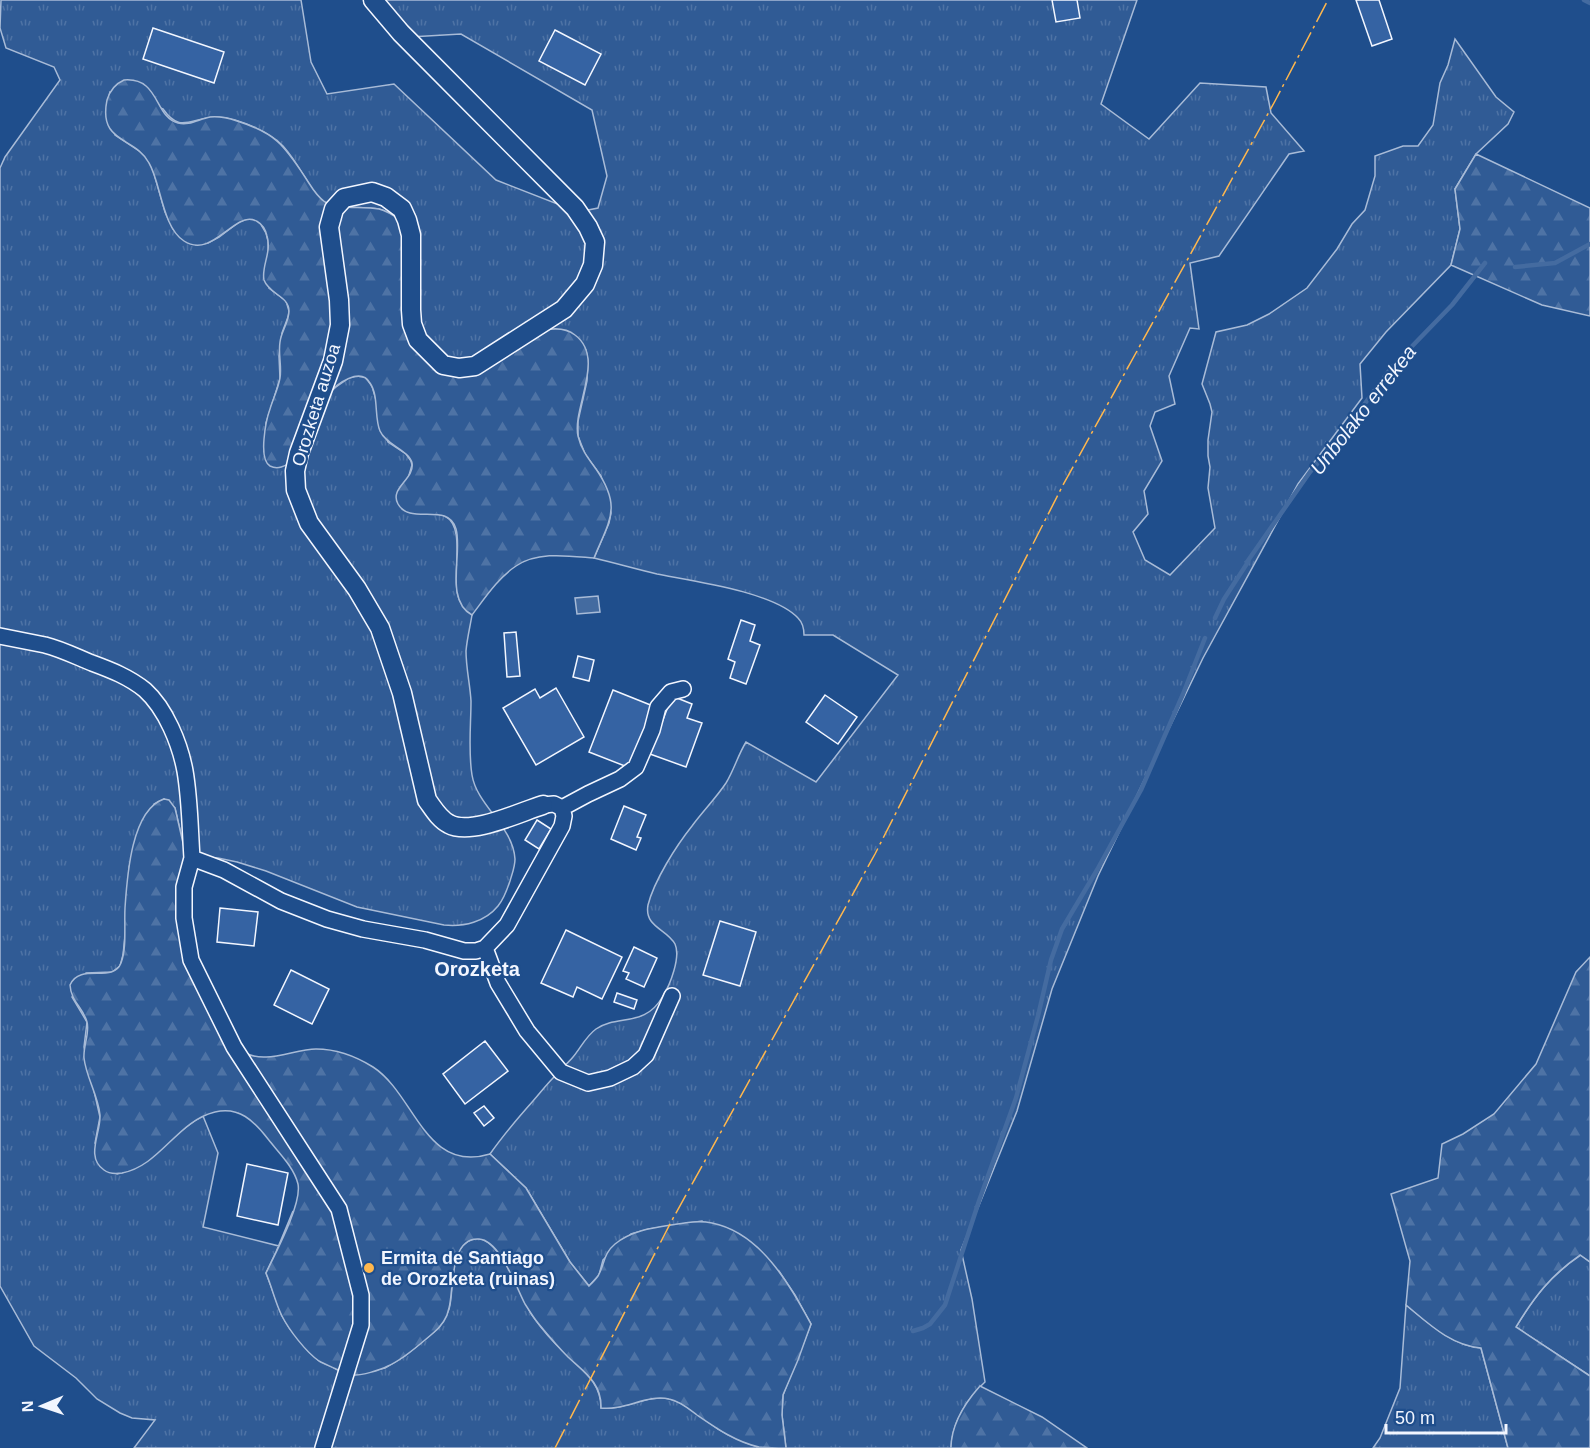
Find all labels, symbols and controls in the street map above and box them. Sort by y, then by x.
street label: Orozketa auzoa [288,340,344,469]
water label: Unbolako errekea [1306,341,1420,479]
district label: Orozketa [434,958,521,980]
place label: Ermita de Santiago de Orozketa (ruinas) [381,1248,555,1289]
marker: Ermita de Santiago de Orozketa (ruinas) [362,1261,376,1275]
north arrow [12,1376,72,1436]
scale bar [1386,1397,1506,1435]
text: N [19,1400,36,1413]
text: 50 m [1395,1408,1435,1428]

